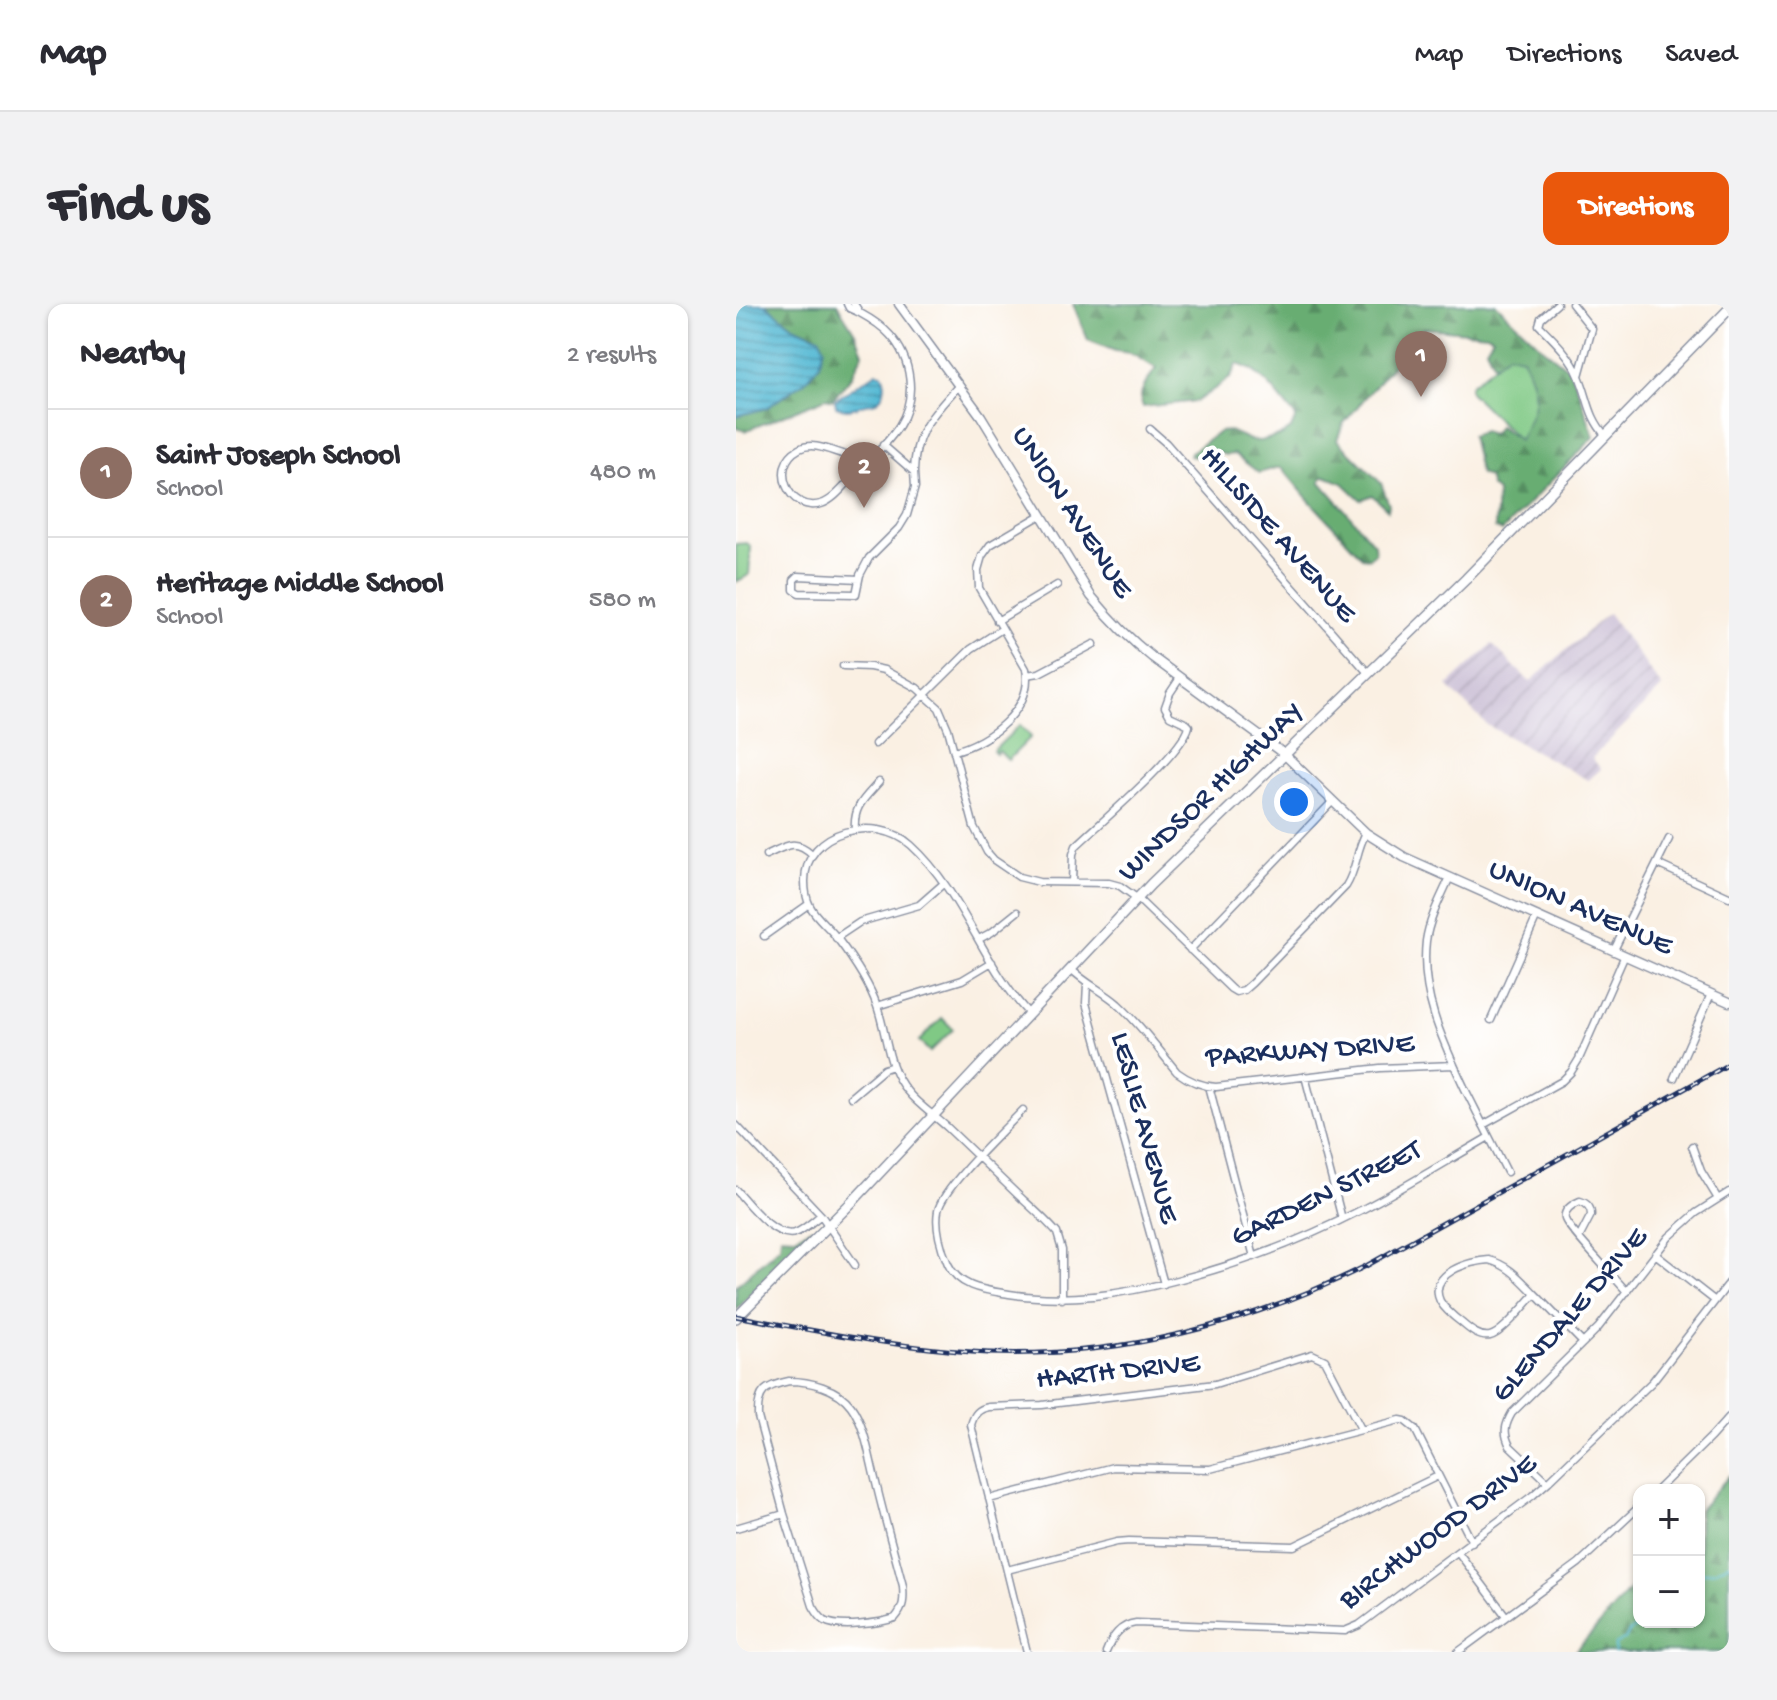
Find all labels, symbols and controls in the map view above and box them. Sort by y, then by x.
text: Map [40,33,106,77]
text: Map [1415,39,1463,72]
text: Directions [1507,39,1621,72]
text: Saved [1665,39,1737,72]
button: Directions [1543,172,1729,245]
text: Find us [48,175,208,241]
pin: 1 [1395,331,1447,397]
text: Nearby [80,336,185,376]
text: 2 results [567,341,656,372]
street label: UNION AVENUE [1003,421,1140,606]
text: Saint Joseph School [156,440,401,475]
street label: HILLSIDE AVENUE [1191,441,1364,632]
pin: 2 [838,442,890,508]
text: 1 [101,458,111,489]
text: 480 m [590,458,656,489]
text: School [156,475,224,506]
text: Heritage Middle School [156,568,444,603]
text: 2 [100,586,112,617]
text: 580 m [589,586,656,617]
text: School [156,603,224,634]
street label: WINDSOR HIGHWAY [1112,696,1312,890]
your location [1274,782,1314,822]
street label: UNION AVENUE [1483,853,1679,966]
street label: PARKWAY DRIVE [1204,1027,1417,1077]
street label: LESLIE AVENUE [1101,1029,1186,1229]
street label: GARDEN STREET [1226,1133,1429,1256]
street label: GLENDALE DRIVE [1486,1220,1657,1411]
street label: HARTH DRIVE [1035,1347,1203,1399]
street label: BIRCHWOOD DRIVE [1333,1447,1546,1619]
map controls [1633,1484,1705,1628]
button: + [1633,1484,1705,1556]
button: − [1633,1556,1705,1628]

